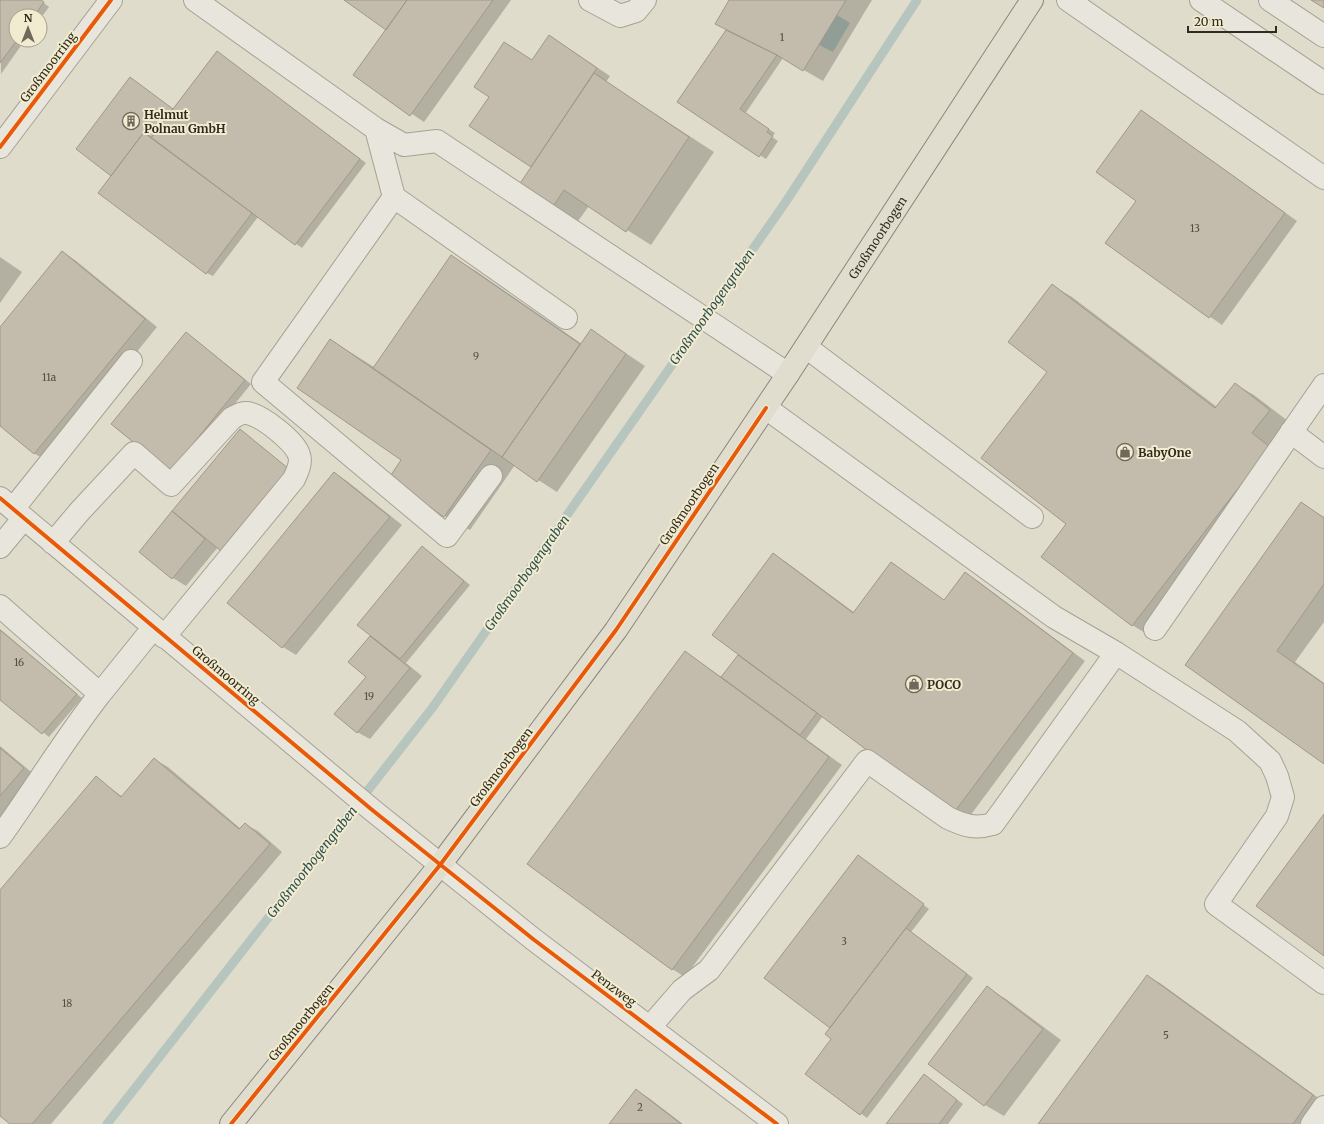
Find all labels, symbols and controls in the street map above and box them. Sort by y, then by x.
north arrow [8,8,48,48]
scale bar [1188,8,1276,34]
text: N [24,11,33,25]
text: 20 m [1194,14,1223,29]
street label: Großmoorring [17,28,80,105]
house number: 1 [780,31,785,44]
place label: Helmut Polnau GmbH [144,107,226,136]
building icon: Helmut Polnau GmbH [121,111,141,131]
street label: Großmoorbogen [845,193,910,281]
house number: 13 [1190,222,1200,235]
water label: Großmoorbogengraben [666,246,758,368]
house number: 9 [473,350,479,363]
house number: 11a [42,371,57,384]
shop icon: BabyOne [1115,442,1135,462]
place label: BabyOne [1138,445,1192,460]
street label: Großmoorbogen [656,460,722,548]
water label: Großmoorbogengraben [481,512,573,634]
street label: Großmoorring [189,642,264,708]
house number: 16 [14,656,24,669]
shop icon: POCO [904,674,924,694]
place label: POCO [927,677,961,692]
house number: 19 [364,690,374,703]
street label: Großmoorbogen [466,724,536,810]
water label: Großmoorbogengraben [263,803,361,921]
house number: 3 [841,935,847,948]
street label: Penzweg [589,966,640,1010]
street label: Großmoorbogen [265,980,337,1064]
house number: 18 [62,997,72,1010]
house number: 5 [1163,1029,1169,1042]
house number: 2 [637,1101,643,1114]

